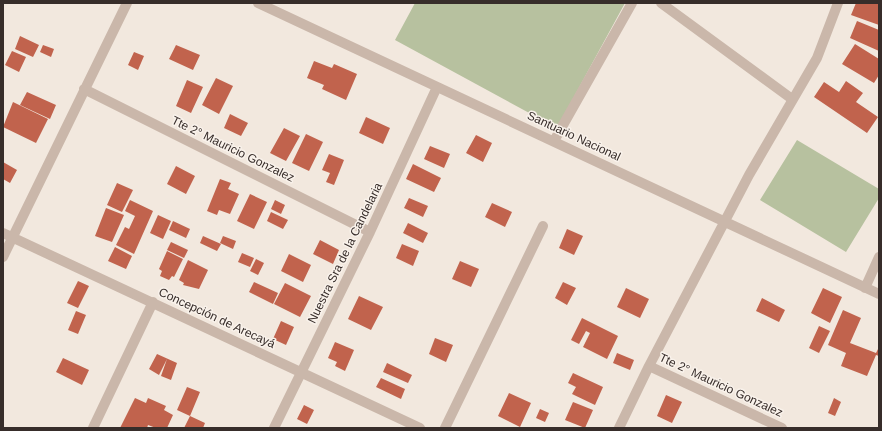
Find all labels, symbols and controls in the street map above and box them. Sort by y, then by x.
street label: Santuario Nacional [525,108,623,164]
street label: Tte 2° Mauricio Gonzalez [169,113,297,185]
street label: Nuestra Sra de la Candelaria [305,180,385,326]
street label: Concepción de Arecayá [157,285,278,351]
street label: Tte 2° Mauricio Gonzalez [657,350,785,420]

